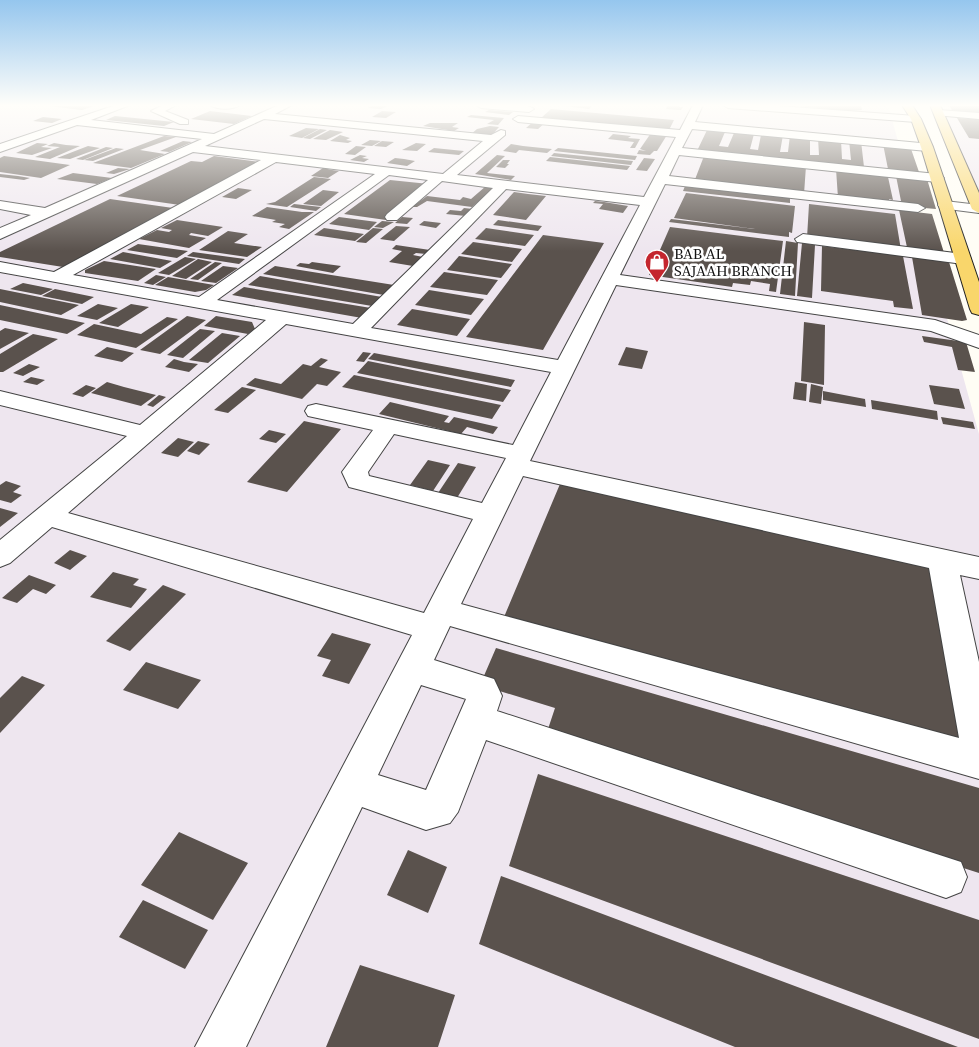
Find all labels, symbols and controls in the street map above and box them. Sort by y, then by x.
place label: BAB AL SAJAAH BRANCH [674,243,792,281]
shop icon: BAB AL SAJAAH BRANCH [644,249,670,283]

